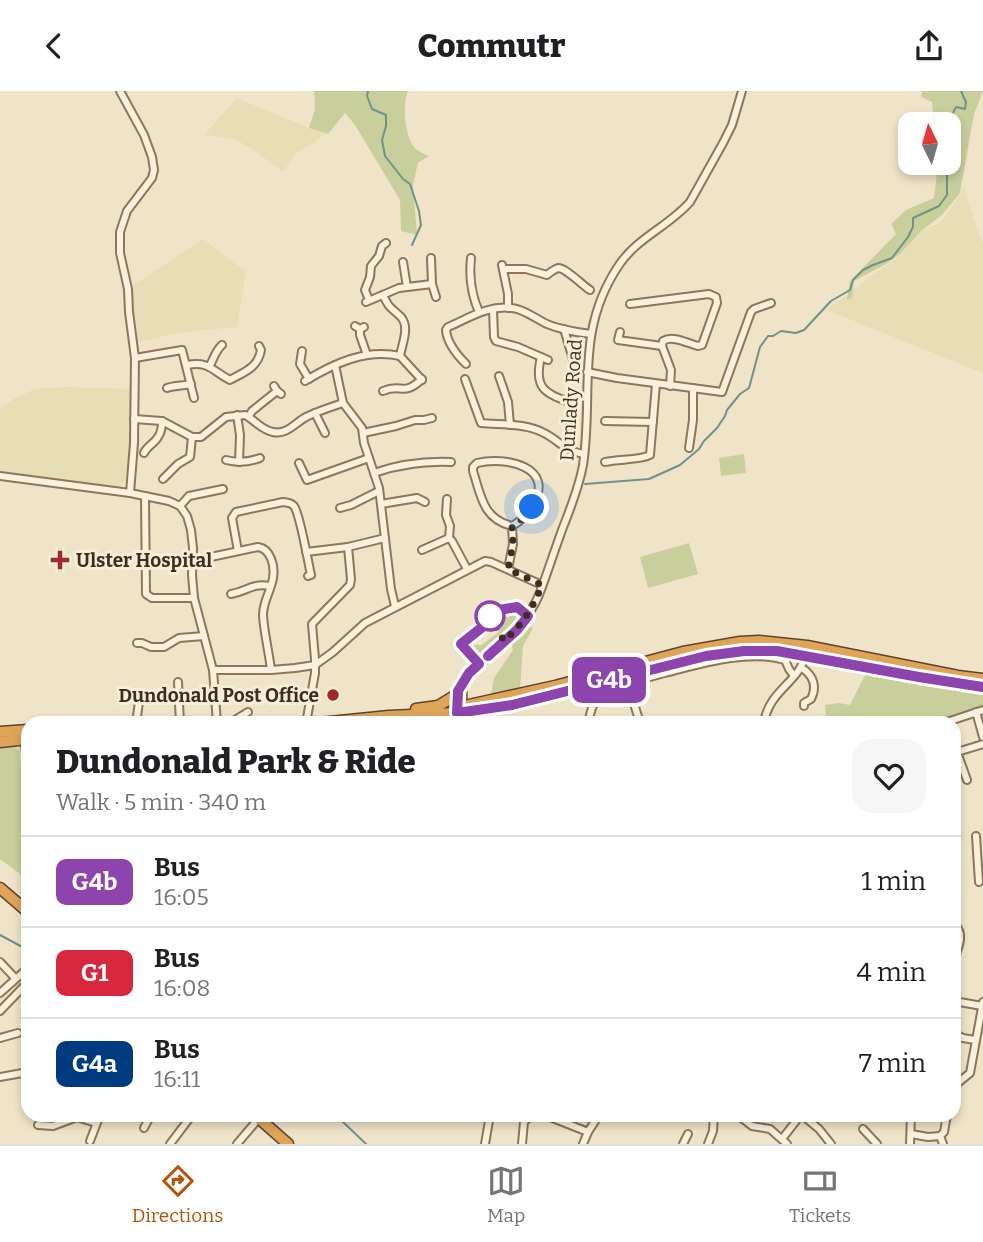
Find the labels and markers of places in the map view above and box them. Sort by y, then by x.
place label: Ulster Hospital [76,549,212,572]
marker: Ulster Hospital [50,550,70,570]
unlabelled marker [475,601,505,631]
place label: Dundonald Post Office [119,684,319,707]
marker: Dundonald Post Office [325,687,341,703]

